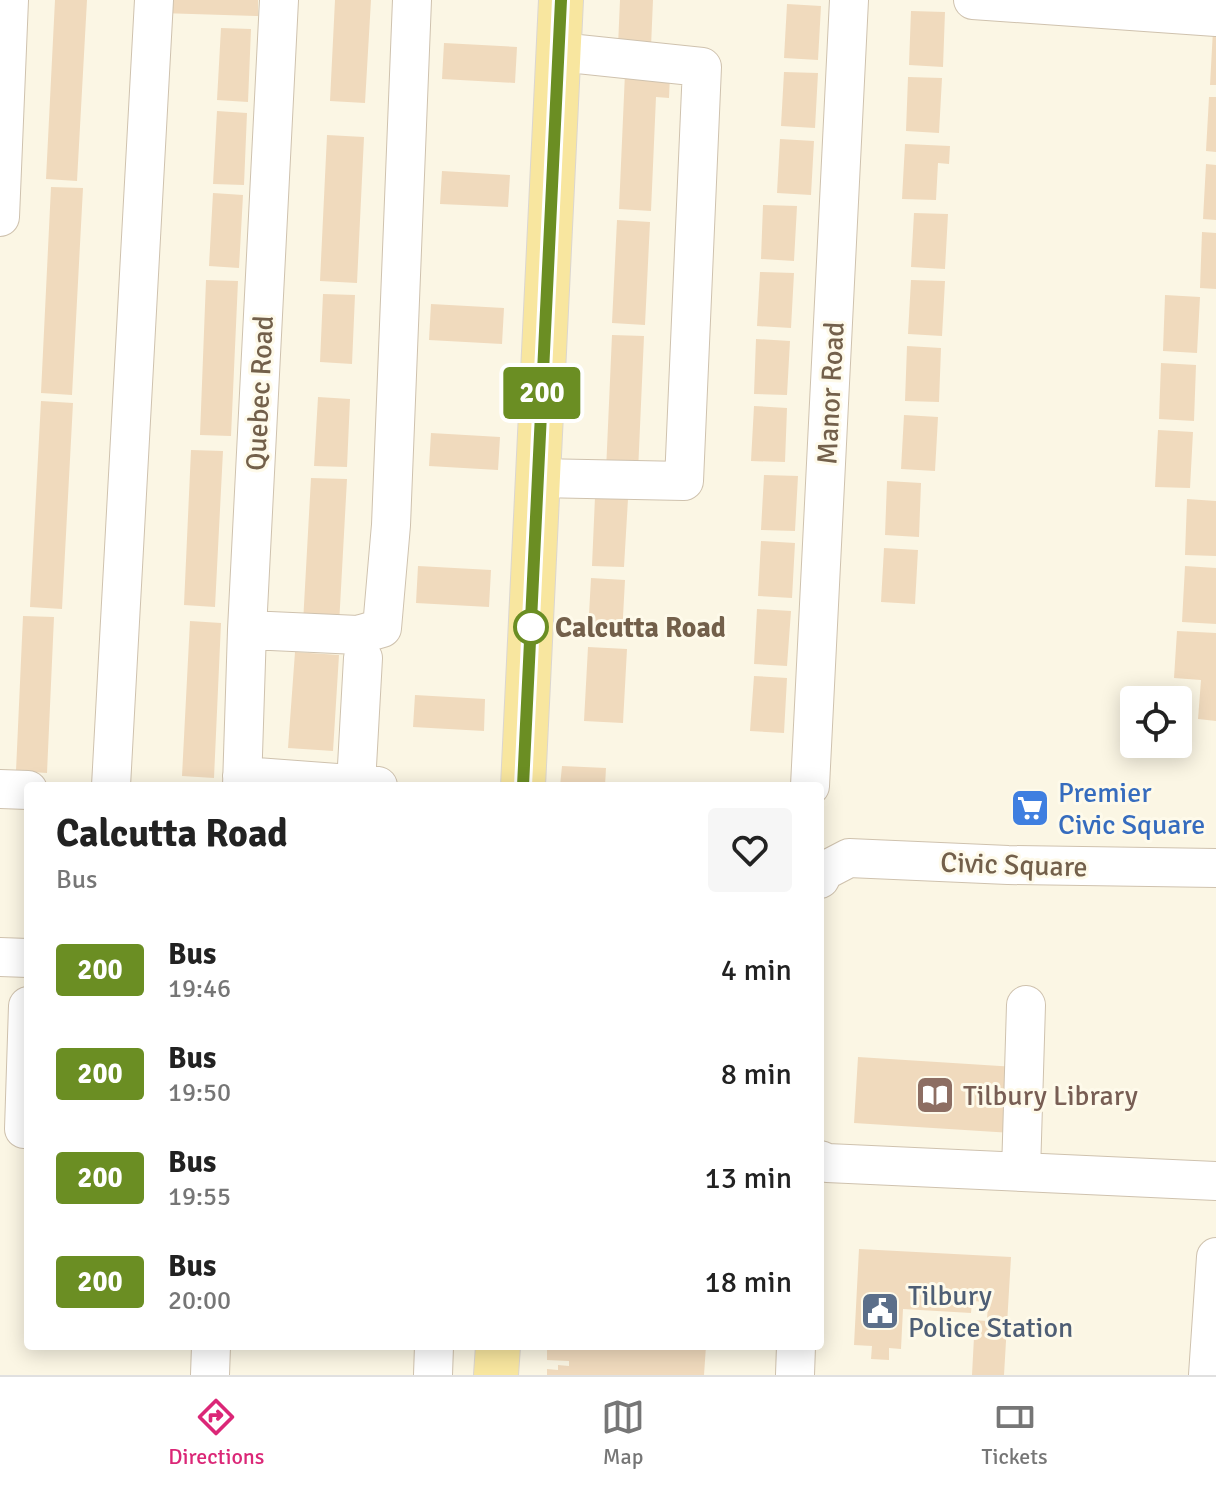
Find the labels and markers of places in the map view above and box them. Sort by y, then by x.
marker: Calcutta Road [514,610,548,644]
place label: Calcutta Road [555,611,726,645]
place label: Premier Civic Square [1058,776,1205,842]
supermarket icon: Premier Civic Square [1009,787,1051,829]
library icon: Tilbury Library [914,1074,956,1116]
place label: Tilbury Library [963,1079,1138,1113]
place label: Tilbury Police Station [908,1279,1073,1345]
public building icon: Tilbury Police Station [859,1290,901,1332]

